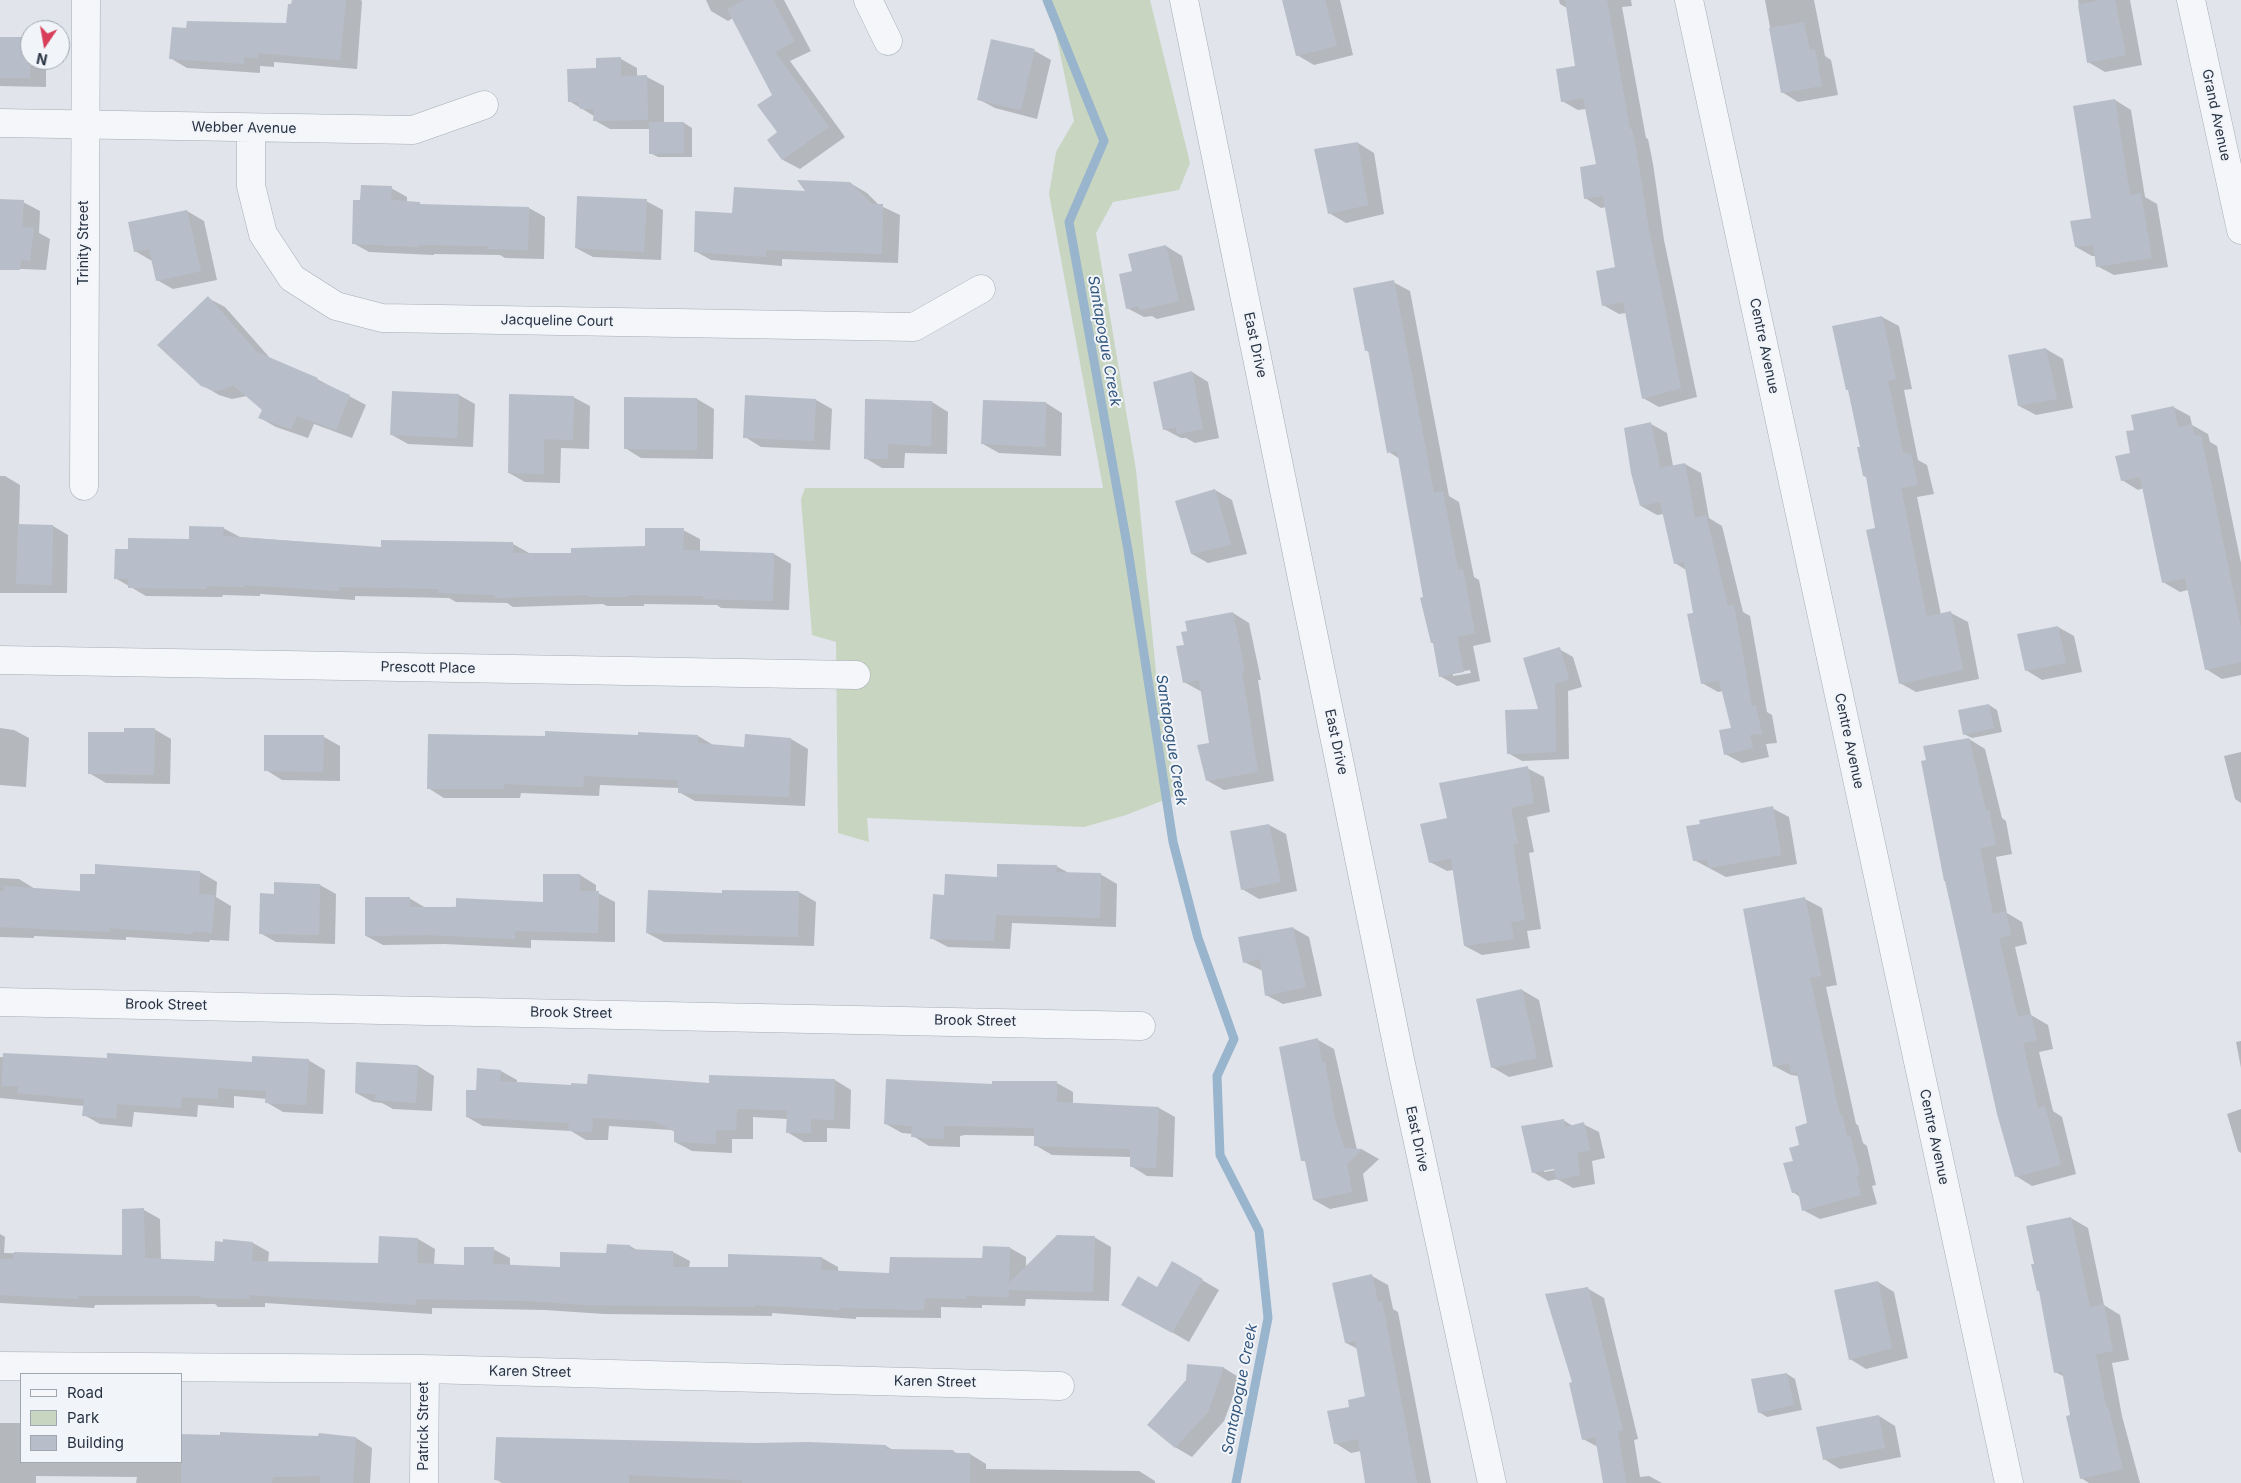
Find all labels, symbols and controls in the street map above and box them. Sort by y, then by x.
north arrow [20,20,70,70]
text: N [35,50,49,69]
street label: Grand Avenue [2198,68,2234,162]
street label: Webber Avenue [191,119,297,137]
street label: Trinity Street [76,201,92,285]
water label: Santapogue Creek [1084,274,1124,408]
street label: Centre Avenue [1746,297,1782,395]
street label: East Drive [1240,311,1270,379]
street label: Jacqueline Court [500,312,614,330]
street label: Prescott Place [380,659,476,677]
water label: Santapogue Creek [1152,673,1190,807]
street label: Centre Avenue [1831,692,1867,790]
street label: East Drive [1321,708,1351,776]
street label: Brook Street [125,996,207,1014]
street label: Brook Street [530,1004,612,1022]
street label: Brook Street [934,1012,1016,1030]
street label: Centre Avenue [1916,1088,1952,1186]
street label: East Drive [1402,1105,1432,1173]
water label: Santapogue Creek [1219,1322,1261,1456]
street label: Karen Street [489,1363,571,1381]
legend [20,1373,182,1463]
street label: Karen Street [894,1373,976,1391]
street label: Patrick Street [416,1381,432,1471]
text: Road [67,1383,103,1402]
text: Park [67,1408,99,1427]
text: Building [67,1433,124,1452]

